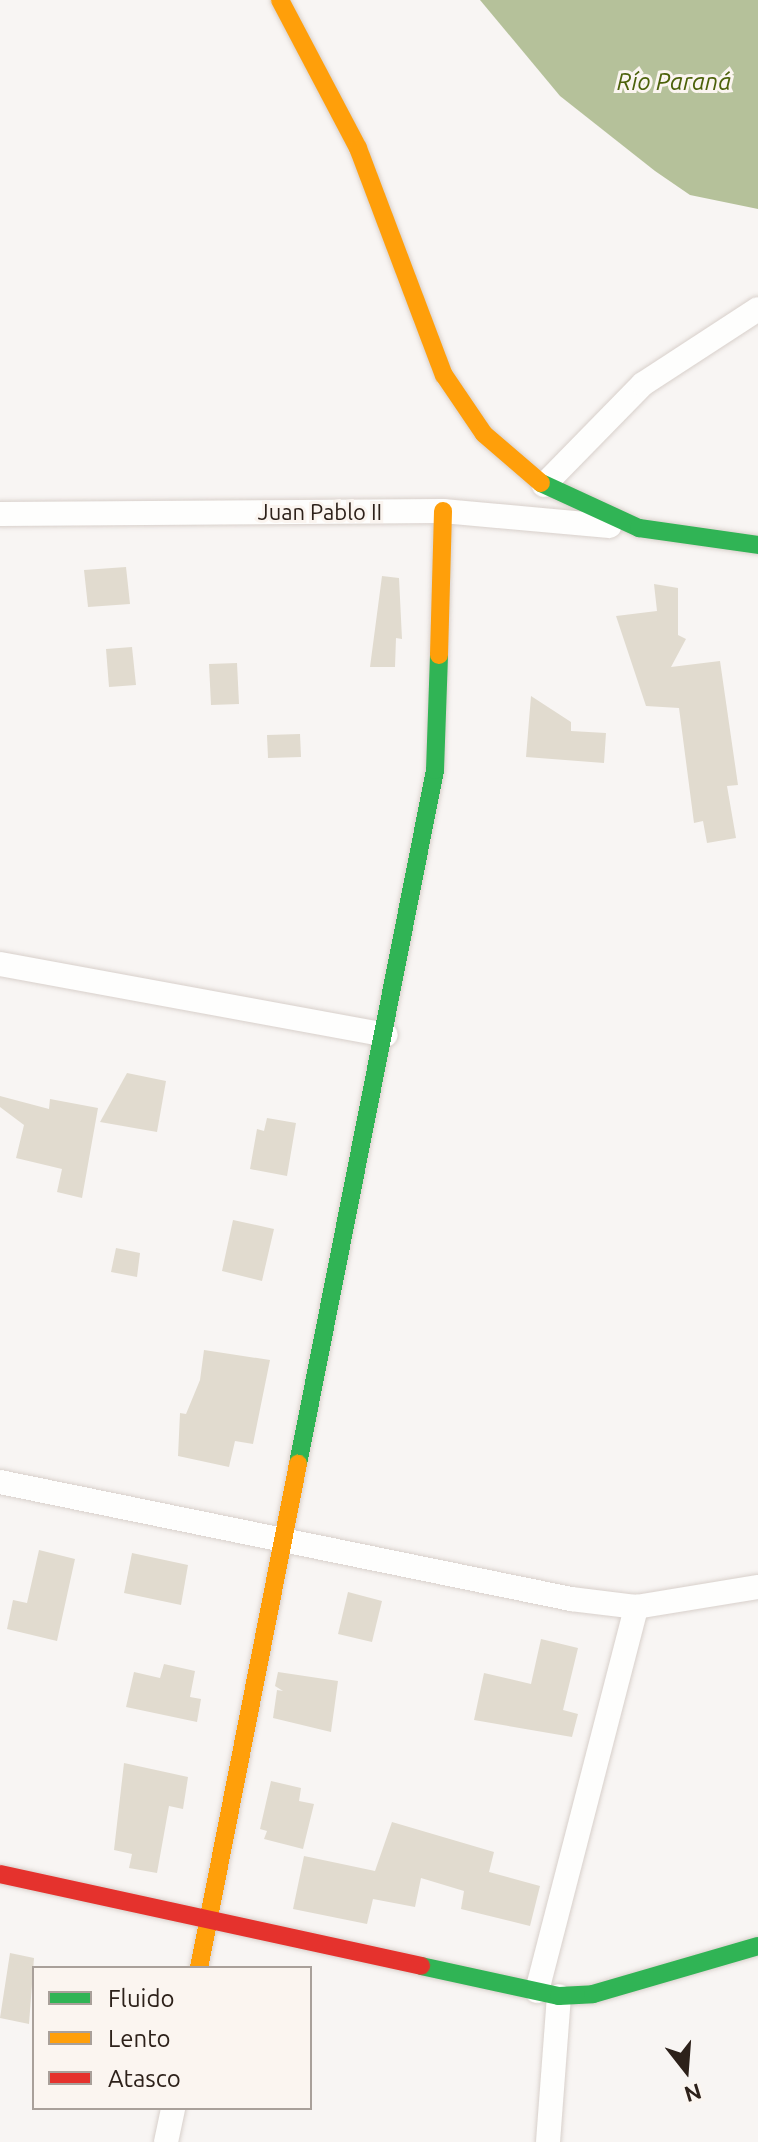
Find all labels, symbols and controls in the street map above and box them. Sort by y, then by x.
water label: Río Paraná [617,68,731,96]
street label: Juan Pablo II [258,499,382,525]
legend [32,1966,312,2110]
text: Fluido [108,1985,175,2012]
text: Lento [108,2025,171,2052]
north arrow [646,2030,726,2110]
text: Atasco [108,2065,181,2092]
text: N [682,2079,705,2108]

